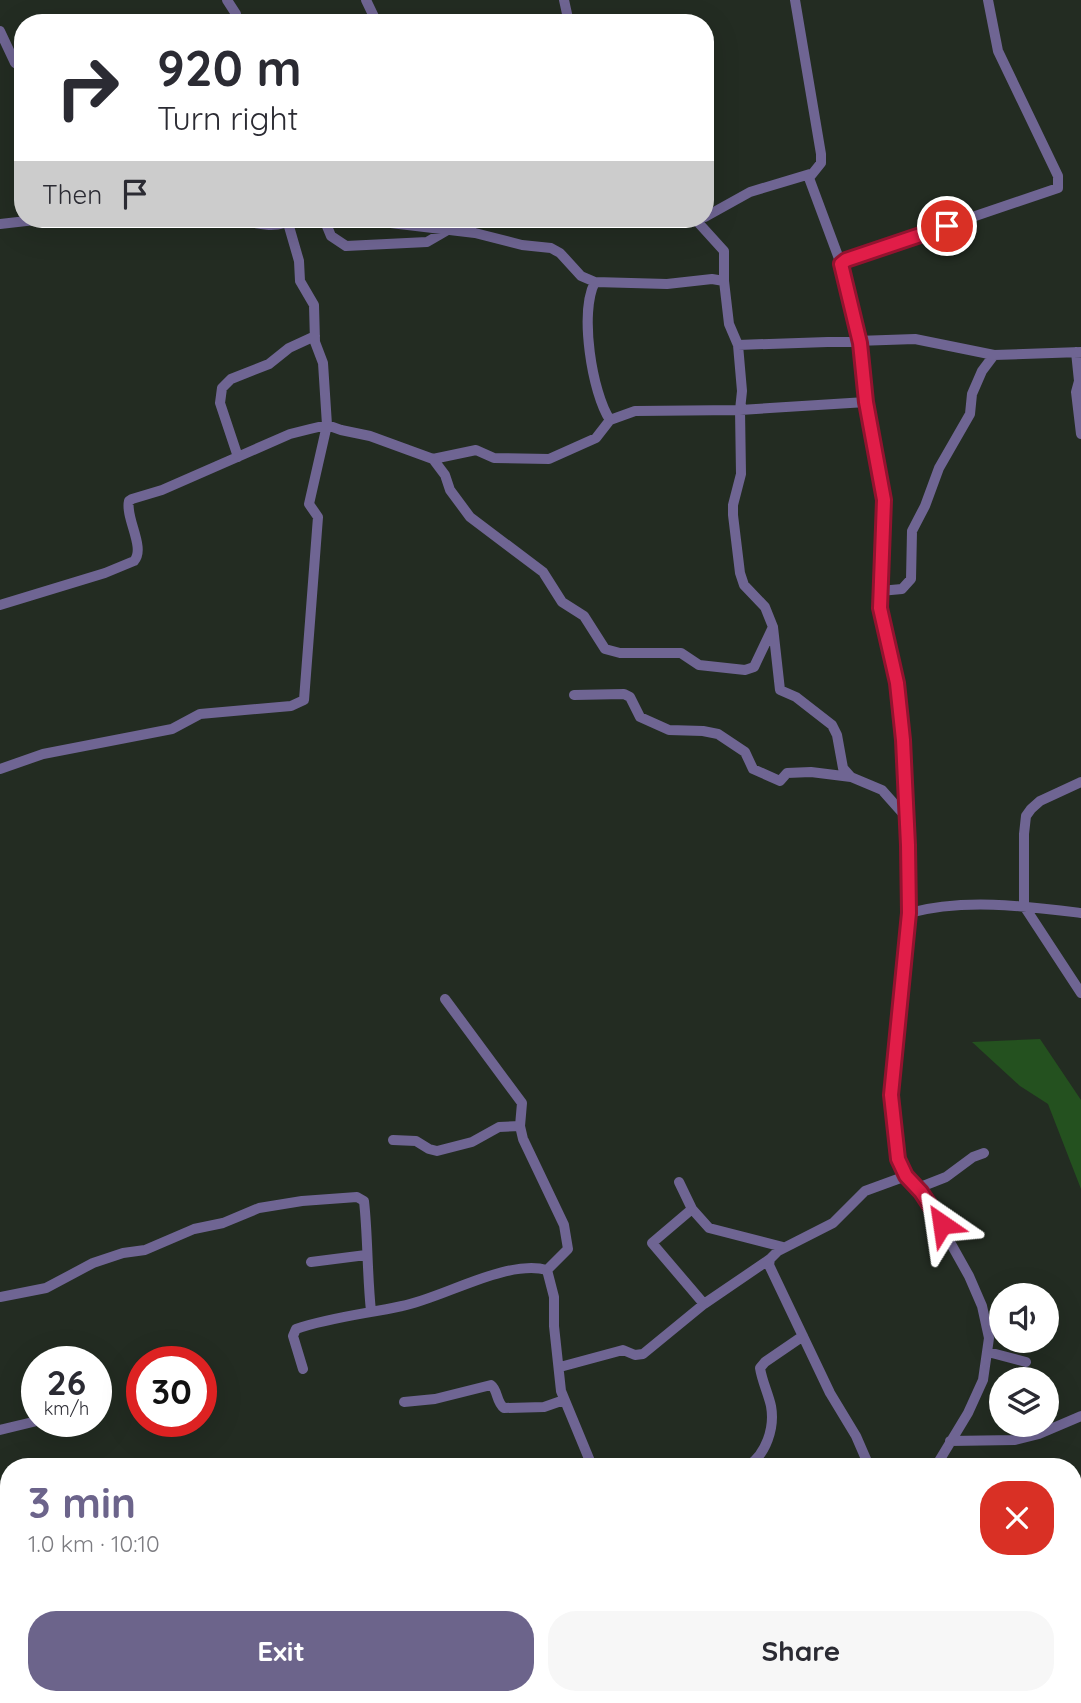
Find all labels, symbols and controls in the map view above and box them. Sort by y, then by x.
text: 920 m [157,37,302,98]
icon: right [42,42,133,133]
text: Turn right [157,98,298,138]
icon: arrive [116,175,154,213]
text: Then [42,178,102,211]
pin [917,196,977,256]
icon: arrive [928,207,966,245]
position arrow [905,1187,979,1261]
map controls [989,1283,1059,1437]
button: sound [989,1283,1059,1353]
speed limit sign: 30 [126,1346,217,1437]
text: 26 [47,1360,86,1404]
button: layers [989,1367,1059,1437]
text: km/h [44,1397,89,1420]
text: 3 min [28,1476,136,1529]
button: close [980,1481,1054,1555]
text: 1.0 km · 10:10 [28,1529,160,1558]
button: Exit [28,1611,534,1691]
button: Share [548,1611,1054,1691]

